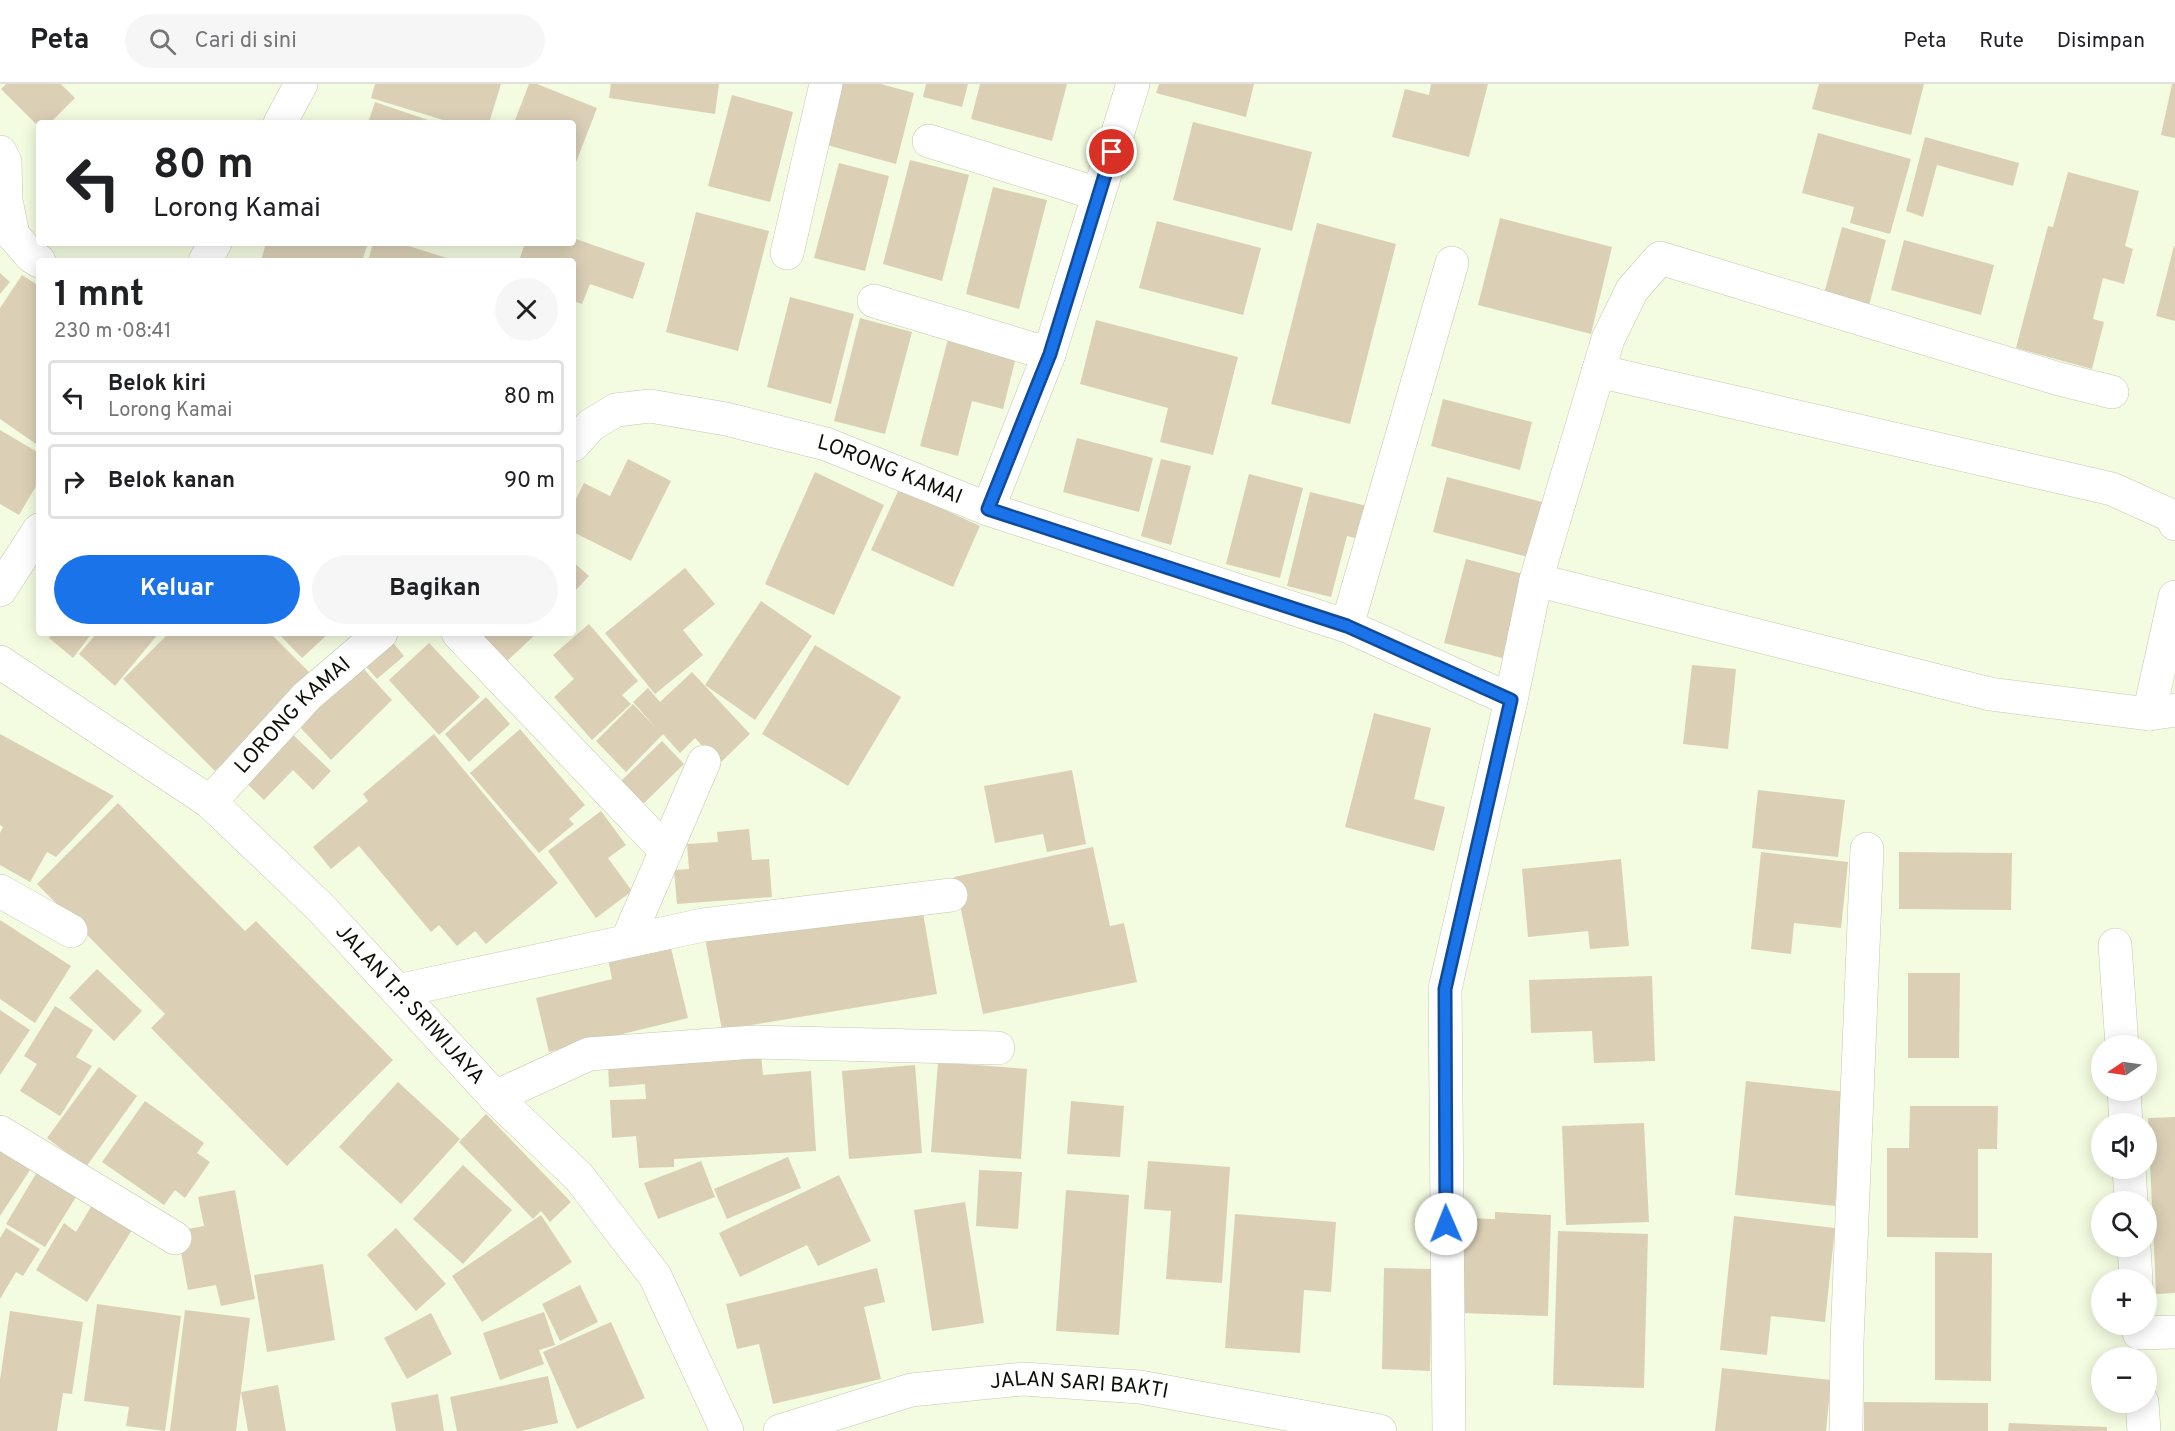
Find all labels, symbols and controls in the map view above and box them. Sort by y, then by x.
search box [125,14,545,68]
text: Peta [30,23,89,59]
icon: search [146,25,179,58]
text: Cari di sini [194,28,297,55]
text: Peta [1903,28,1946,55]
text: Rute [1979,28,2024,55]
text: Disimpan [2057,28,2145,55]
pin [1086,126,1137,177]
icon: arrive [1095,135,1128,168]
text: 80 m [153,140,254,193]
icon: left [54,144,132,222]
text: Lorong Kamai [153,192,321,226]
text: 1 mnt [54,273,144,319]
button: close [495,278,558,341]
text: 230 m · 08:41 [54,319,171,345]
text: Belok kiri [108,371,206,398]
icon: left [57,381,90,414]
text: 80 m [504,384,555,411]
text: Lorong Kamai [108,398,232,424]
street label: LORONG KAMAI [814,429,966,511]
icon: right [57,465,90,498]
text: Belok kanan [108,468,235,495]
text: 90 m [504,468,555,495]
button: Keluar [54,555,300,624]
button: Bagikan [312,555,558,624]
street label: LORONG KAMAI [229,651,356,780]
street label: JALAN T.P. SRIWIJAYA [329,918,490,1090]
north arrow [2091,1035,2157,1101]
map controls [2091,1035,2157,1413]
button: sound [2091,1113,2157,1179]
button: search [2091,1191,2157,1257]
position arrow [1414,1192,1478,1256]
button: + [2091,1269,2157,1335]
button: − [2091,1347,2157,1413]
street label: JALAN SARI BAKTI [988,1365,1171,1405]

